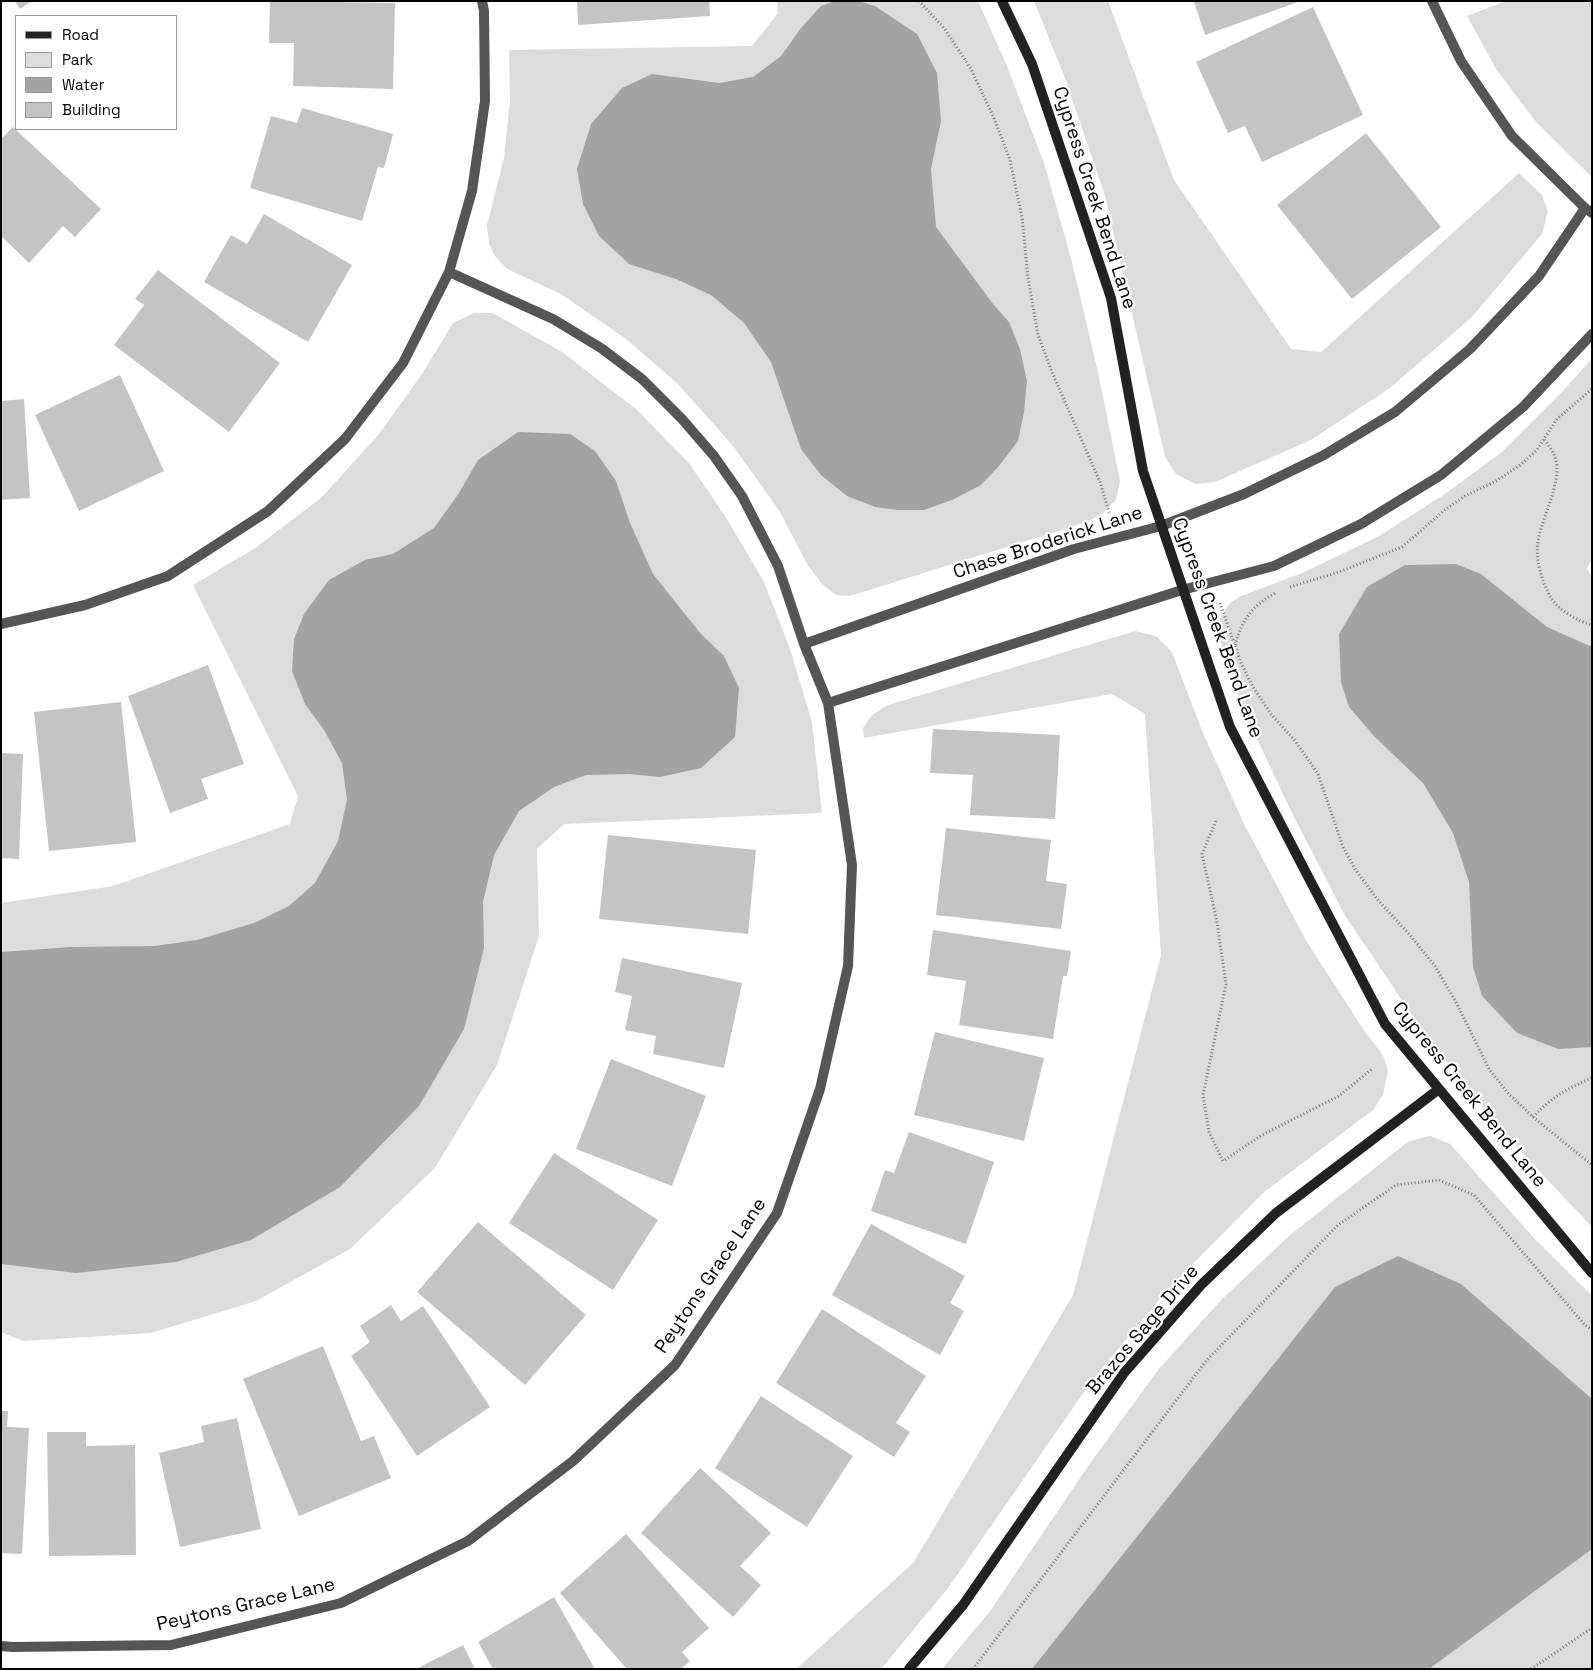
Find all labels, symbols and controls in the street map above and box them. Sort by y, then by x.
legend [15,15,178,130]
text: Road [62,25,99,44]
text: Park [62,50,93,69]
text: Water [62,75,104,94]
street label: Cypress Creek Bend Lane [1047,84,1141,312]
text: Building [62,100,121,119]
street label: Chase Broderick Lane [950,502,1146,584]
street label: Cypress Creek Bend Lane [1167,515,1267,741]
street label: Cypress Creek Bend Lane [1387,998,1551,1192]
street label: Peytons Grace Lane [651,1194,771,1358]
street label: Brazos Sage Drive [1082,1260,1204,1400]
street label: Peytons Grace Lane [155,1573,337,1637]

